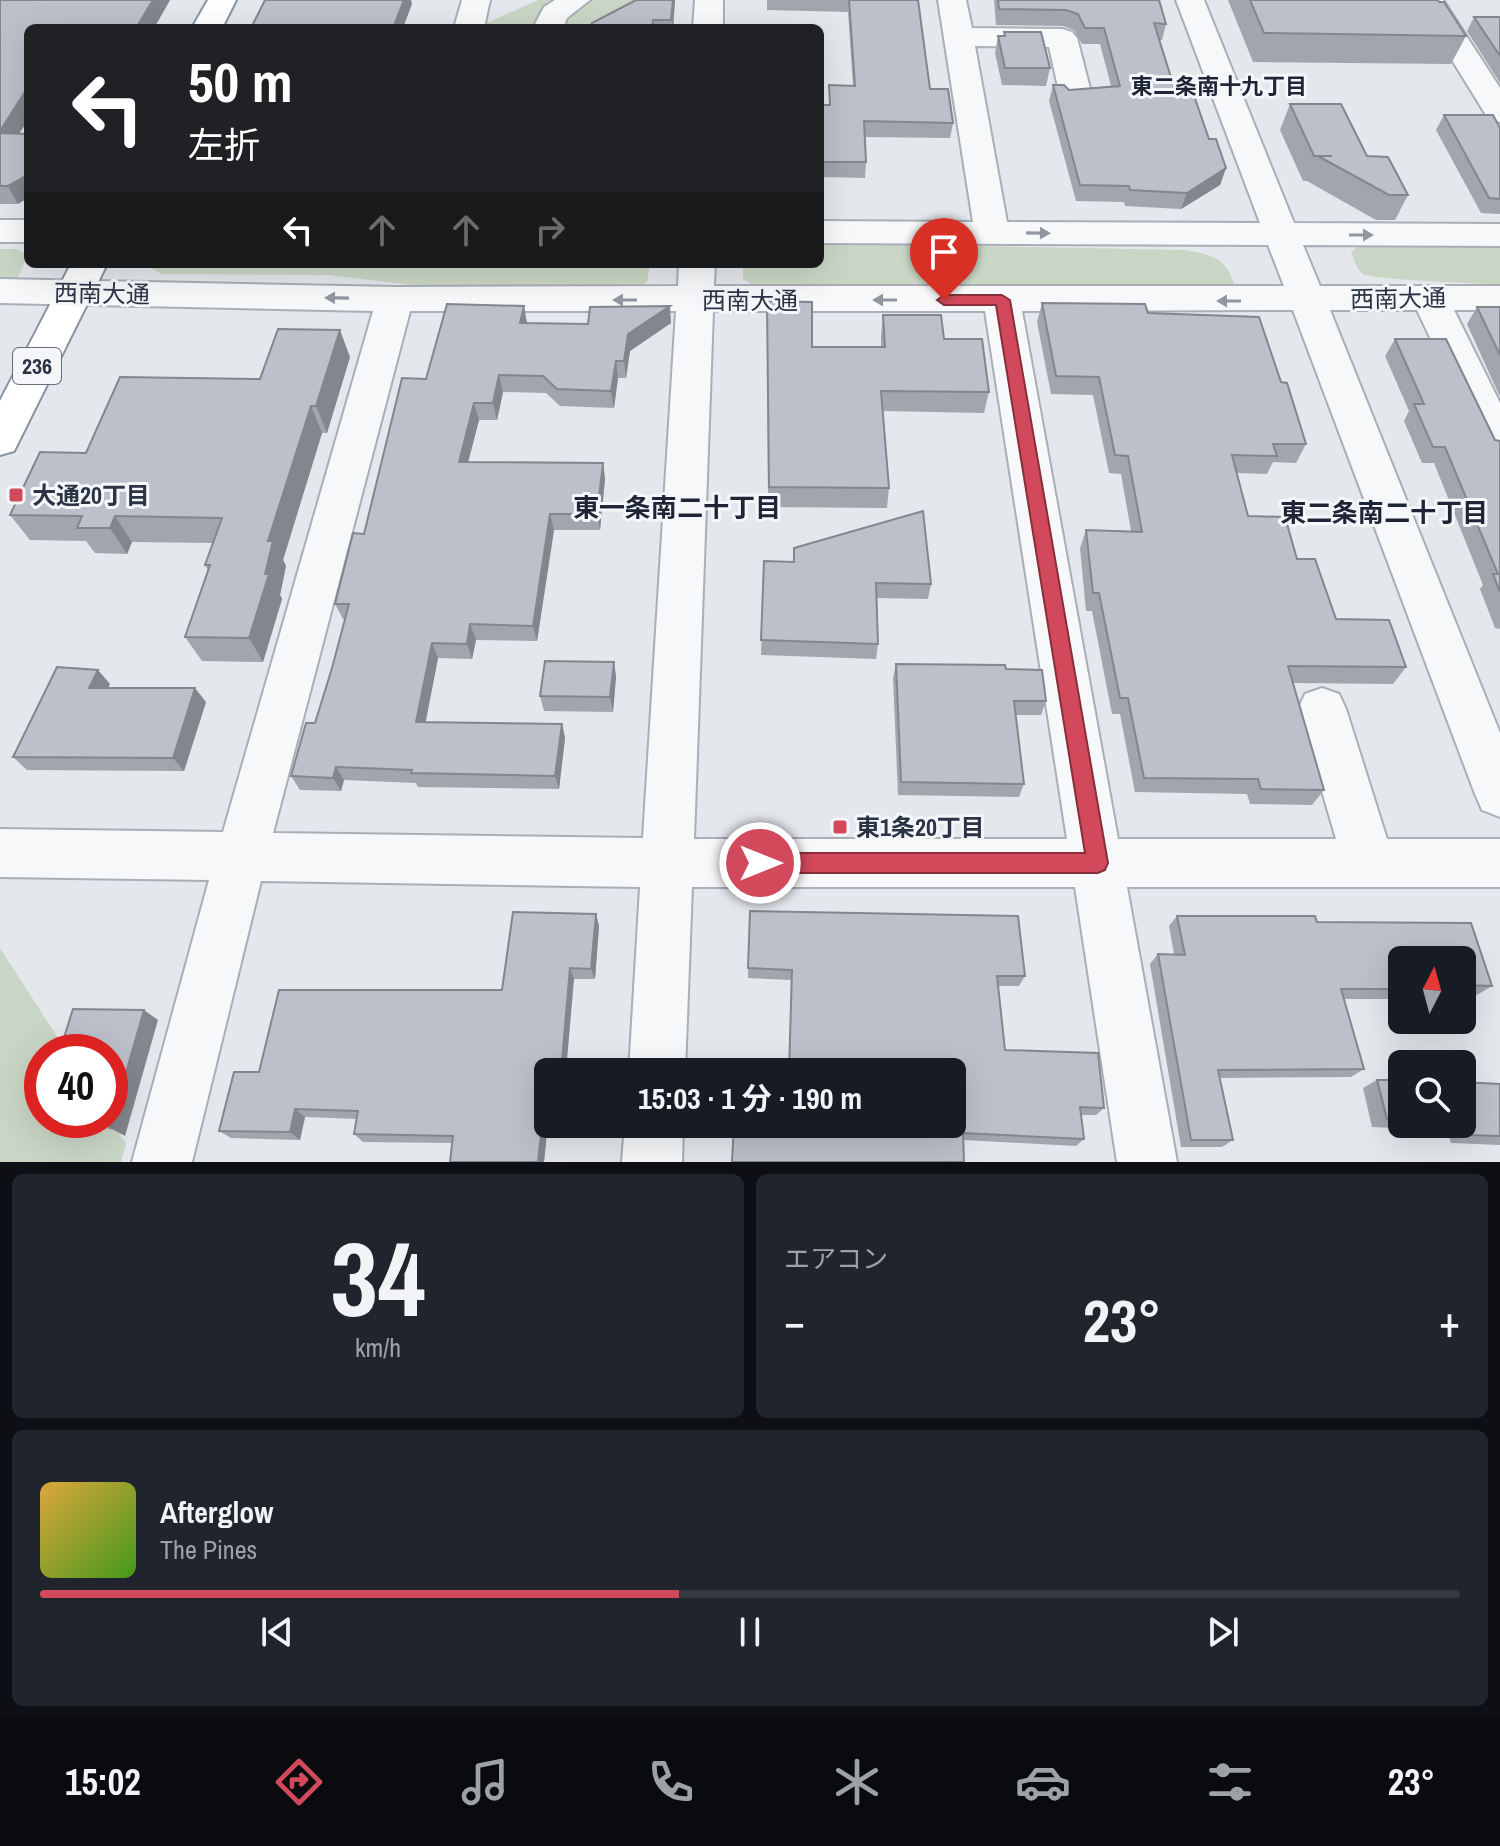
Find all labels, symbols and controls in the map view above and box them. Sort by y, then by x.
text: 50 m [188,44,293,119]
icon: left [56,56,160,160]
district label: 東二条南十九丁目 [1131,71,1307,101]
text: 左折 [188,121,260,169]
icon: left [276,208,320,252]
icon: ahead [360,208,404,252]
icon: ahead [444,208,488,252]
icon: right [528,208,572,252]
pin [910,218,978,300]
one-way arrow [1026,227,1051,239]
one-way arrow [1349,229,1374,241]
icon: arrive [922,230,966,274]
street label: 西南大通 [54,276,150,310]
street label: 西南大通 [1350,281,1446,315]
street label: 西南大通 [702,284,798,316]
one-way arrow [324,292,349,304]
one-way arrow [612,294,637,306]
one-way arrow [872,294,897,306]
one-way arrow [1216,294,1241,307]
road number: 236 [13,348,61,384]
place label: 大通20丁目 [32,479,150,511]
marker: 大通20丁目 [7,486,25,504]
district label: 東一条南二十丁目 [573,490,781,525]
district label: 東二条南二十丁目 [1280,495,1488,530]
place label: 東1条20丁目 [856,811,985,843]
marker: 東1条20丁目 [831,818,849,836]
position arrow [718,821,802,905]
north arrow [1388,946,1476,1034]
map controls [1388,946,1476,1138]
speed limit sign: 40 [24,1034,128,1138]
button: search [1388,1050,1476,1138]
text: 15:03 · 1 分 · 190 m [638,1078,862,1118]
text: 34 [331,1208,425,1348]
text: エアコン [784,1241,888,1276]
text: 23° [1083,1280,1161,1361]
text: − [784,1291,805,1351]
text: + [1439,1291,1460,1351]
text: km/h [355,1330,401,1365]
text: Afterglow [160,1492,273,1532]
text: The Pines [160,1532,257,1567]
icon: previous [255,1610,299,1654]
icon: pause [728,1610,772,1654]
icon: next [1201,1610,1245,1654]
icon: directions [271,1754,327,1810]
icon: music [457,1754,513,1810]
icon: phone [643,1754,699,1810]
icon: climate [829,1754,885,1810]
icon: car [1015,1754,1071,1810]
icon: filters [1202,1754,1258,1810]
text: 15:02 [65,1758,141,1806]
text: 23° [1388,1758,1435,1806]

